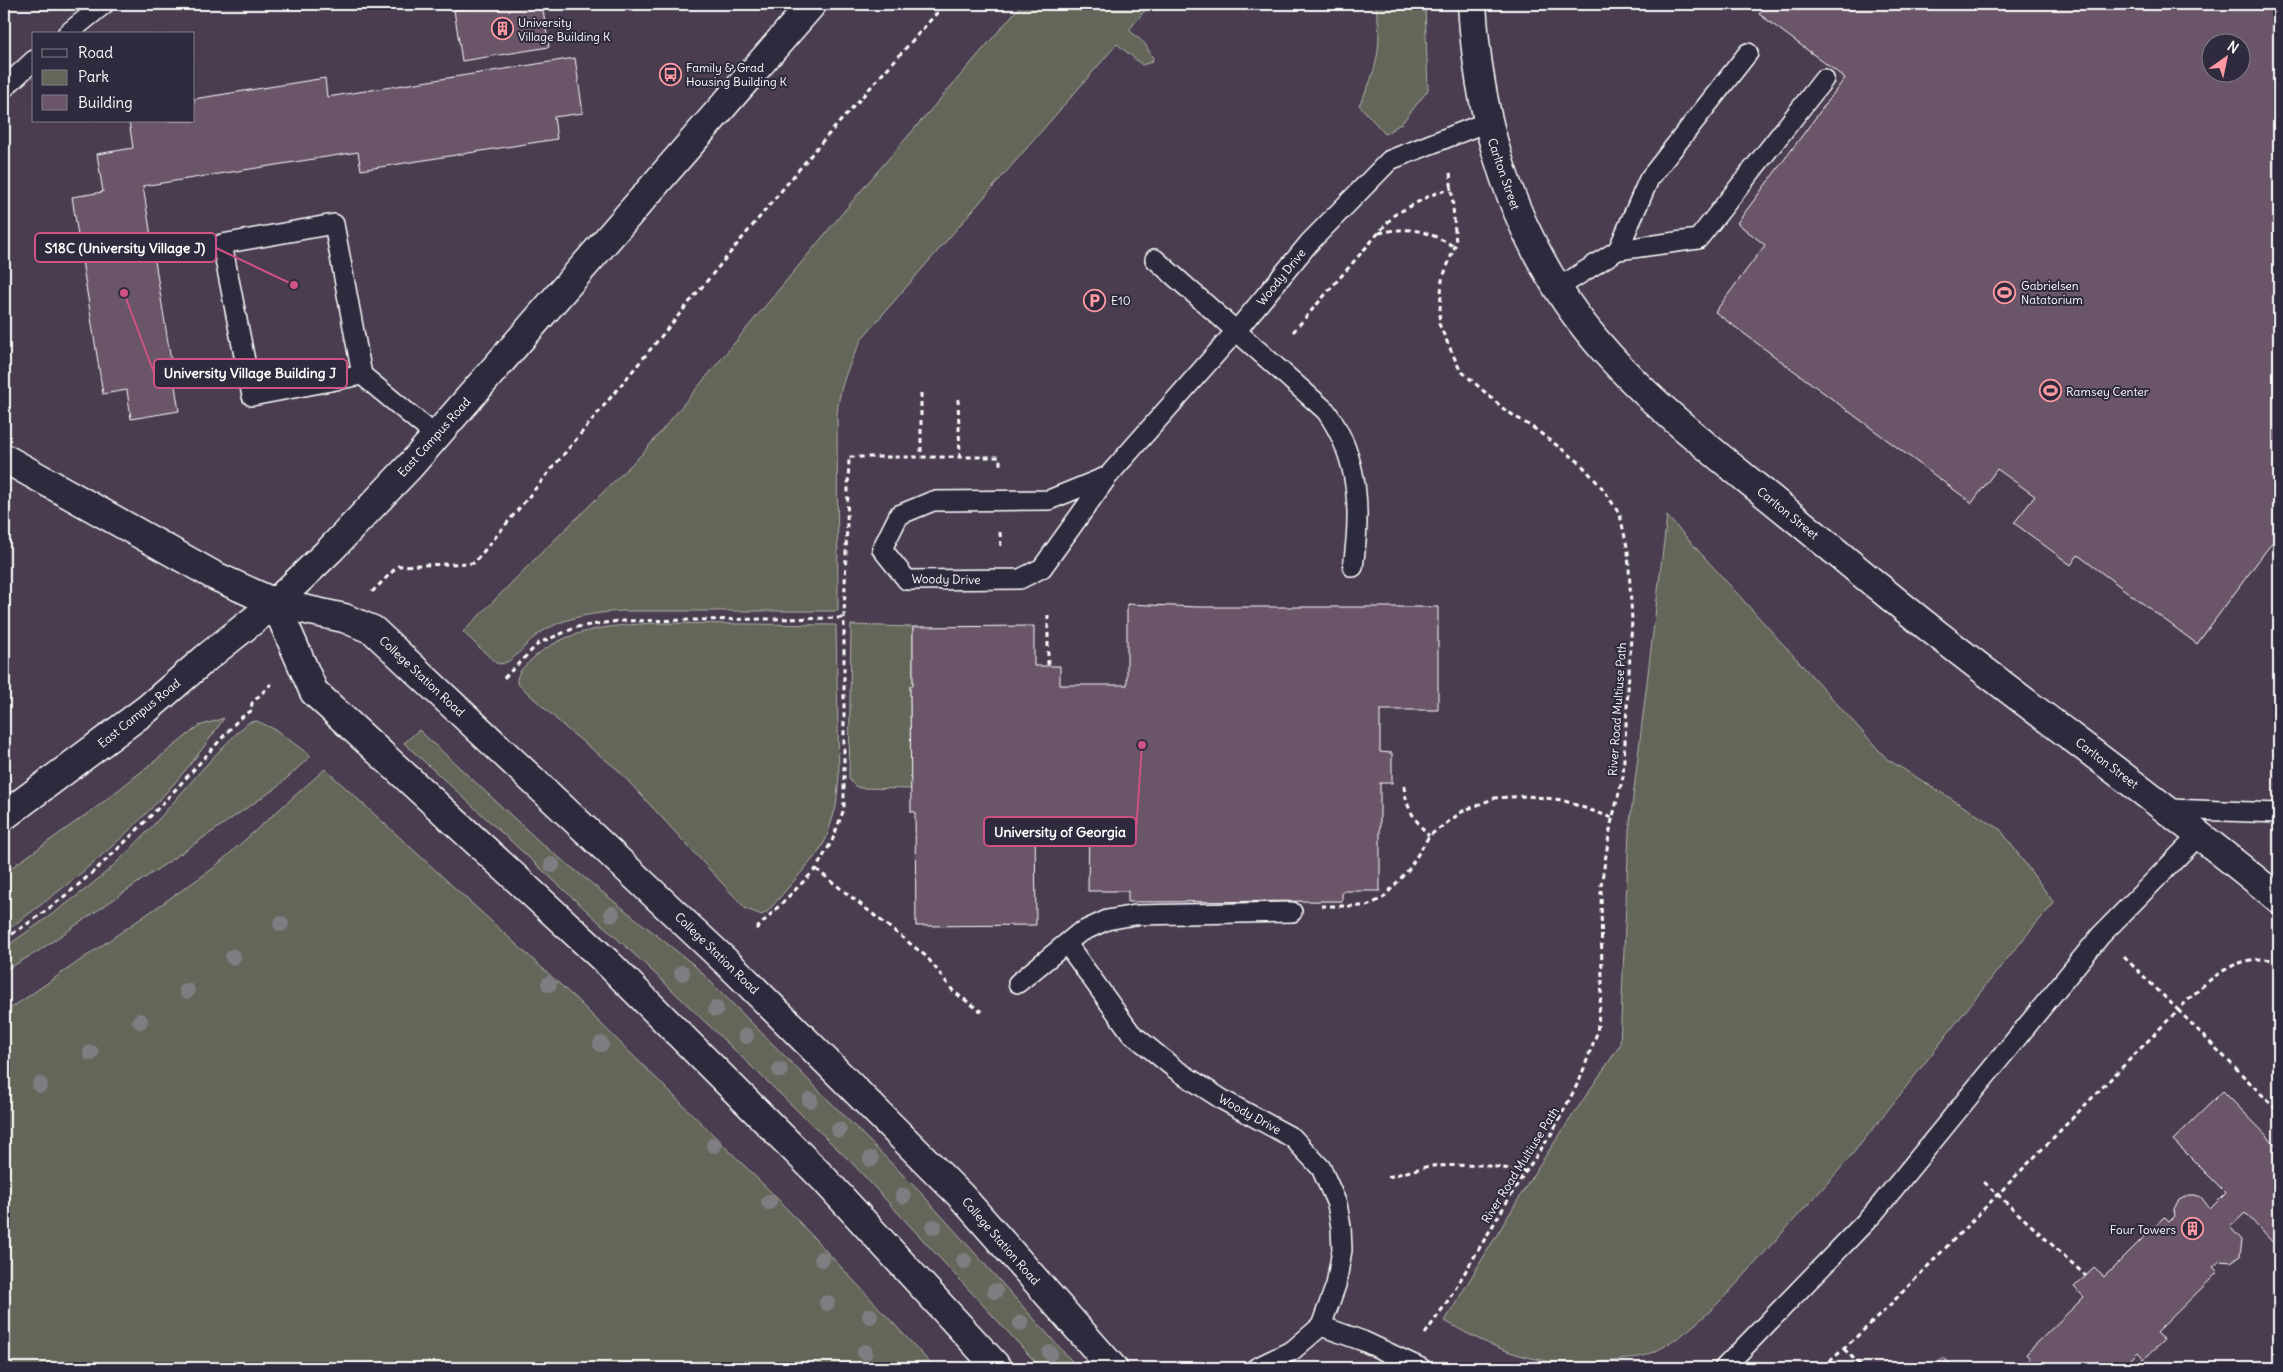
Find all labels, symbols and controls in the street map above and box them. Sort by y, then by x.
place label: University Village Building K [518,15,611,44]
building icon: University Village Building K [490,17,514,41]
legend [32,32,195,122]
north arrow [2200,32,2250,82]
text: N [2224,37,2242,57]
text: Road [78,43,113,62]
place label: Family & Grad Housing Building K [686,60,788,89]
bus stop icon: Family & Grad Housing Building K [658,62,682,86]
text: Park [78,67,109,86]
text: Building [78,93,133,112]
street label: Carlton Street [1485,136,1523,212]
callout: S18C (University Village J) [35,233,216,262]
text: S18C (University Village J) [45,239,205,257]
street label: Woody Drive [1253,245,1309,309]
place label: Gabrielsen Natatorium [2021,278,2083,307]
sports icon: Gabrielsen Natatorium [1993,280,2017,304]
parking icon: E10 [1083,288,1107,312]
place label: E10 [1111,293,1131,308]
callout: University Village Building J [154,359,347,388]
text: University Village Building J [164,364,337,382]
sports icon: Ramsey Center [2038,379,2062,403]
place label: Ramsey Center [2066,384,2149,399]
street label: East Campus Road [394,394,474,480]
street label: Carlton Street [1754,484,1822,542]
street label: Woody Drive [911,571,981,587]
street label: College Station Road [376,633,468,719]
street label: River Road Multiuse Path [1605,642,1629,776]
street label: East Campus Road [95,675,183,751]
street label: Carlton Street [2073,734,2141,792]
callout: University of Georgia [984,817,1136,846]
text: University of Georgia [994,823,1126,841]
street label: College Station Road [672,909,762,997]
street label: Woody Drive [1216,1091,1284,1137]
street label: River Road Multiuse Path [1478,1104,1562,1226]
street label: College Station Road [959,1194,1043,1288]
building icon: Four Towers [2180,1217,2204,1241]
place label: Four Towers [2110,1222,2176,1237]

